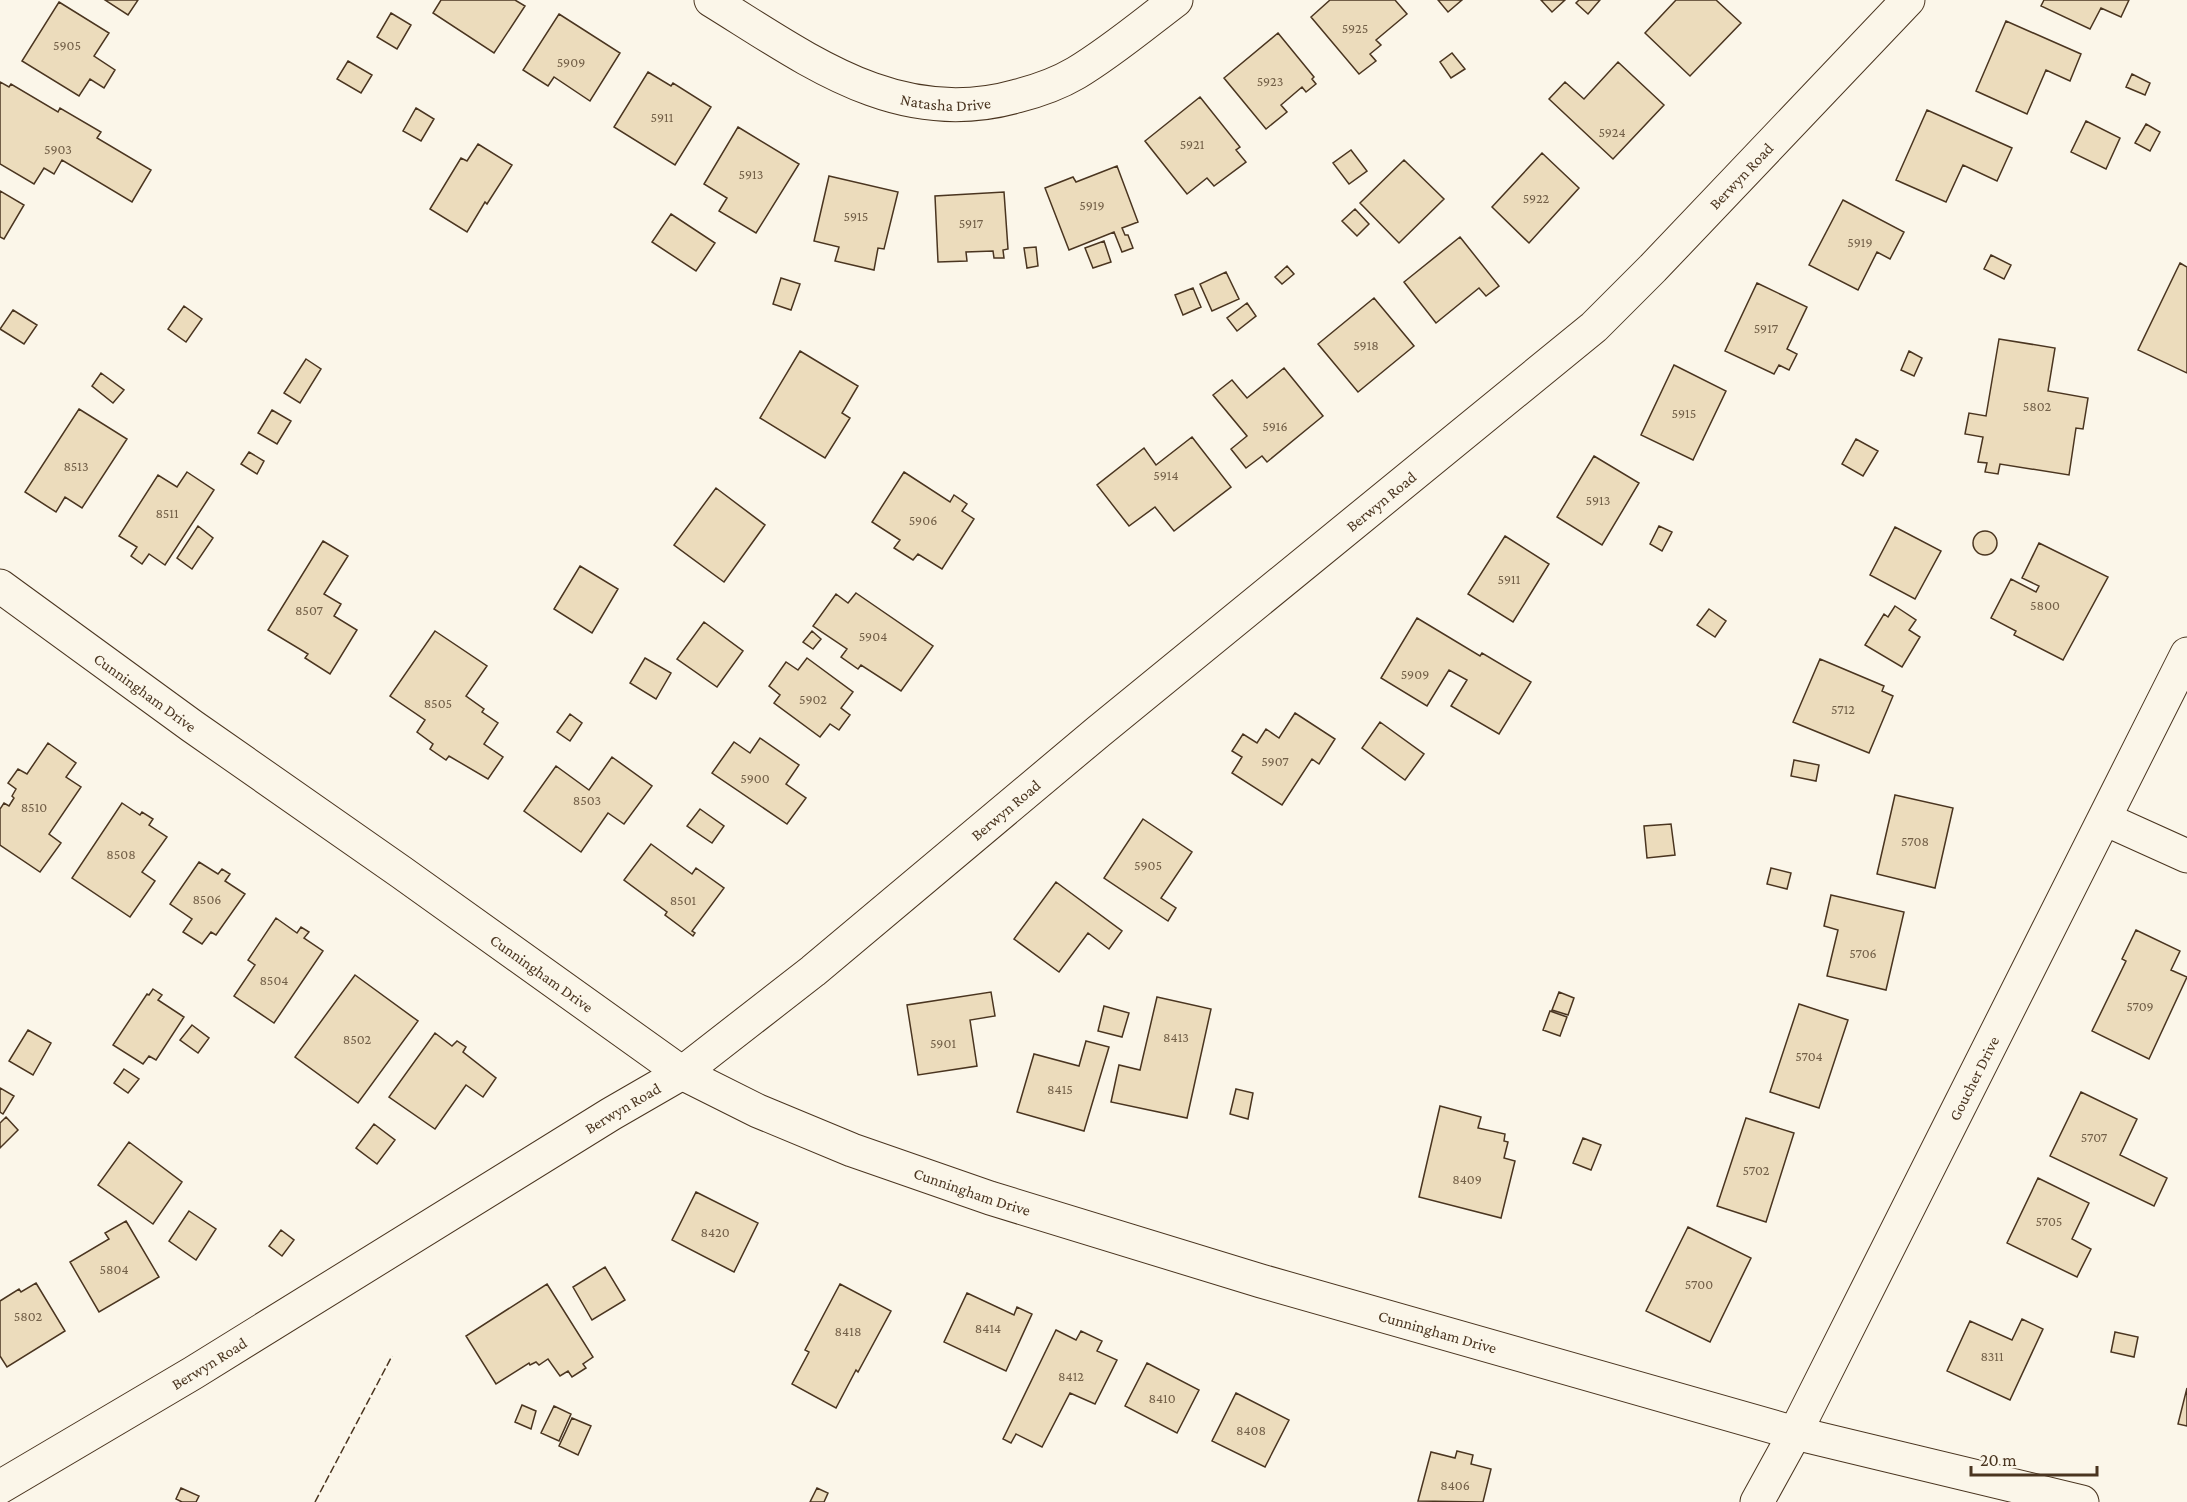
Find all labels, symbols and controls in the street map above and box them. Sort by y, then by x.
house number: 5925 [1342,20,1368,36]
house number: 5905 [53,37,81,53]
house number: 5909 [557,54,585,70]
house number: 5923 [1257,73,1283,89]
street label: Natasha Drive [899,90,992,113]
house number: 5911 [651,109,674,125]
house number: 5924 [1598,124,1626,140]
house number: 5921 [1180,136,1205,152]
street label: Berwyn Road [1705,139,1777,212]
house number: 5903 [44,141,72,157]
house number: 5913 [739,166,763,182]
house number: 5922 [1523,190,1550,206]
house number: 5919 [1079,197,1105,213]
house number: 5915 [844,208,868,224]
house number: 5917 [959,215,984,231]
house number: 5919 [1847,234,1873,250]
house number: 5917 [1754,320,1779,336]
house number: 5918 [1353,337,1379,353]
house number: 5802 [2023,398,2052,414]
house number: 5915 [1672,405,1696,421]
house number: 5916 [1262,418,1288,434]
house number: 8513 [63,458,89,474]
house number: 5914 [1153,467,1179,483]
street label: Berwyn Road [1343,467,1420,534]
house number: 5913 [1586,492,1610,508]
house number: 8511 [155,505,179,521]
house number: 5906 [909,512,937,528]
house number: 5911 [1498,571,1521,587]
house number: 5800 [2030,597,2060,613]
house number: 8507 [295,602,324,618]
house number: 5904 [859,628,887,644]
street label: Cunningham Drive [91,649,200,735]
house number: 5909 [1401,666,1429,682]
house number: 5902 [799,691,827,707]
house number: 8505 [424,695,452,711]
house number: 5712 [1831,701,1855,717]
house number: 5907 [1261,753,1289,769]
house number: 5900 [740,770,770,786]
street label: Berwyn Road [967,776,1044,843]
house number: 8503 [573,792,601,808]
house number: 8510 [21,799,47,815]
house number: 5708 [1901,833,1929,849]
house number: 8508 [106,846,136,862]
house number: 5905 [1134,857,1162,873]
house number: 8506 [193,891,221,907]
house number: 8501 [670,892,697,908]
street label: Cunningham Drive [487,930,597,1015]
house number: 5706 [1849,945,1877,961]
house number: 8504 [260,972,289,988]
house number: 5709 [2126,998,2154,1014]
house number: 8413 [1163,1029,1189,1045]
house number: 8502 [343,1031,372,1047]
street label: Goucher Drive [1945,1033,2002,1123]
house number: 5901 [930,1035,956,1051]
house number: 5704 [1795,1048,1823,1064]
street label: Berwyn Road [582,1079,664,1137]
house number: 8415 [1047,1081,1073,1097]
house number: 5707 [2081,1129,2108,1145]
house number: 5702 [1743,1162,1770,1178]
street label: Cunningham Drive [912,1164,1033,1218]
house number: 8409 [1452,1171,1482,1187]
house number: 5705 [2036,1213,2062,1229]
house number: 8420 [700,1224,730,1240]
house number: 5804 [99,1261,129,1277]
house number: 5700 [1685,1276,1713,1292]
street label: Cunningham Drive [1377,1306,1499,1356]
house number: 5802 [14,1308,43,1324]
house number: 8414 [975,1320,1001,1336]
house number: 8418 [835,1323,861,1339]
street label: Berwyn Road [168,1333,250,1392]
house number: 8311 [1980,1348,2004,1364]
house number: 8412 [1058,1368,1084,1384]
house number: 8410 [1148,1390,1176,1406]
house number: 8408 [1236,1422,1266,1438]
scale bar [1971,1439,2097,1477]
text: 20 m [1980,1450,2017,1470]
house number: 8406 [1440,1477,1470,1493]

